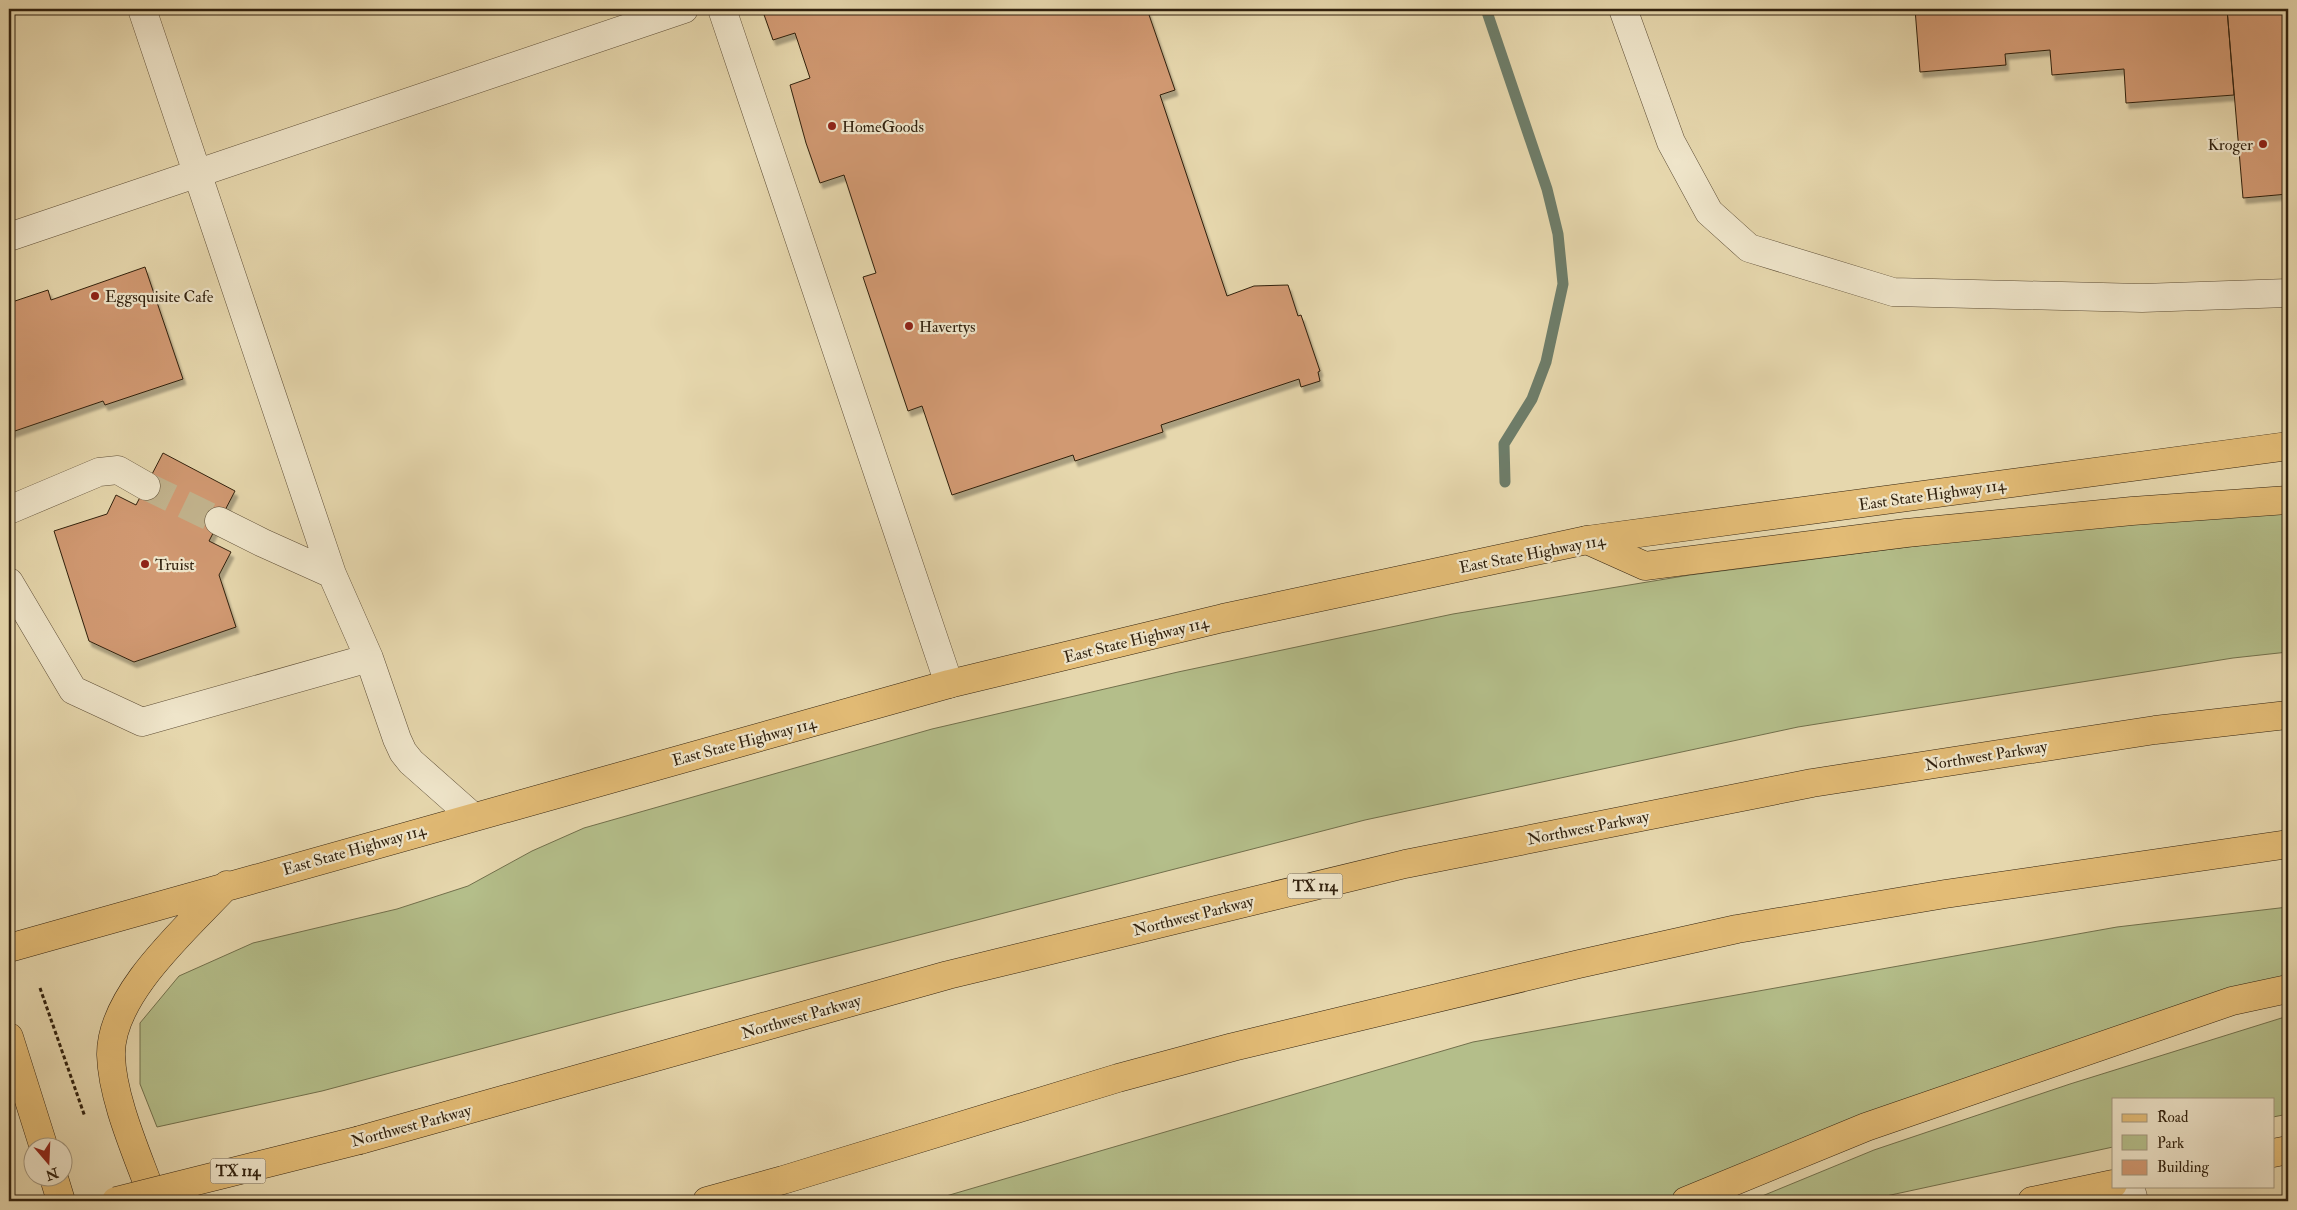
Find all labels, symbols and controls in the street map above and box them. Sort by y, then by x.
place label: HomeGoods [842,117,924,137]
marker: HomeGoods [826,120,838,132]
place label: Kroger [2208,135,2253,155]
marker: Kroger [2257,138,2269,150]
place label: Eggsquisite Cafe [105,287,214,307]
marker: Eggsquisite Cafe [89,290,101,302]
place label: Havertys [919,317,976,337]
marker: Havertys [903,320,915,332]
street label: East State Highway 114 [1857,475,2008,515]
street label: East State Highway 114 [1458,530,1608,578]
place label: Truist [155,555,194,575]
marker: Truist [139,558,151,570]
street label: East State Highway 114 [1062,612,1212,668]
street label: East State Highway 114 [670,713,820,771]
street label: Northwest Parkway [1923,736,2050,776]
street label: Northwest Parkway [1526,806,1652,850]
street label: East State Highway 114 [280,820,430,880]
road number: TX 114 [1288,874,1342,898]
street label: Northwest Parkway [1131,891,1257,941]
street label: Northwest Parkway [739,990,864,1044]
legend [2112,1098,2274,1188]
street label: Northwest Parkway [349,1100,475,1152]
text: Road [2157,1108,2189,1127]
text: Park [2157,1134,2184,1153]
north arrow [22,1138,72,1188]
road number: TX 114 [210,1158,266,1184]
text: Building [2157,1158,2209,1177]
text: N [43,1163,62,1184]

